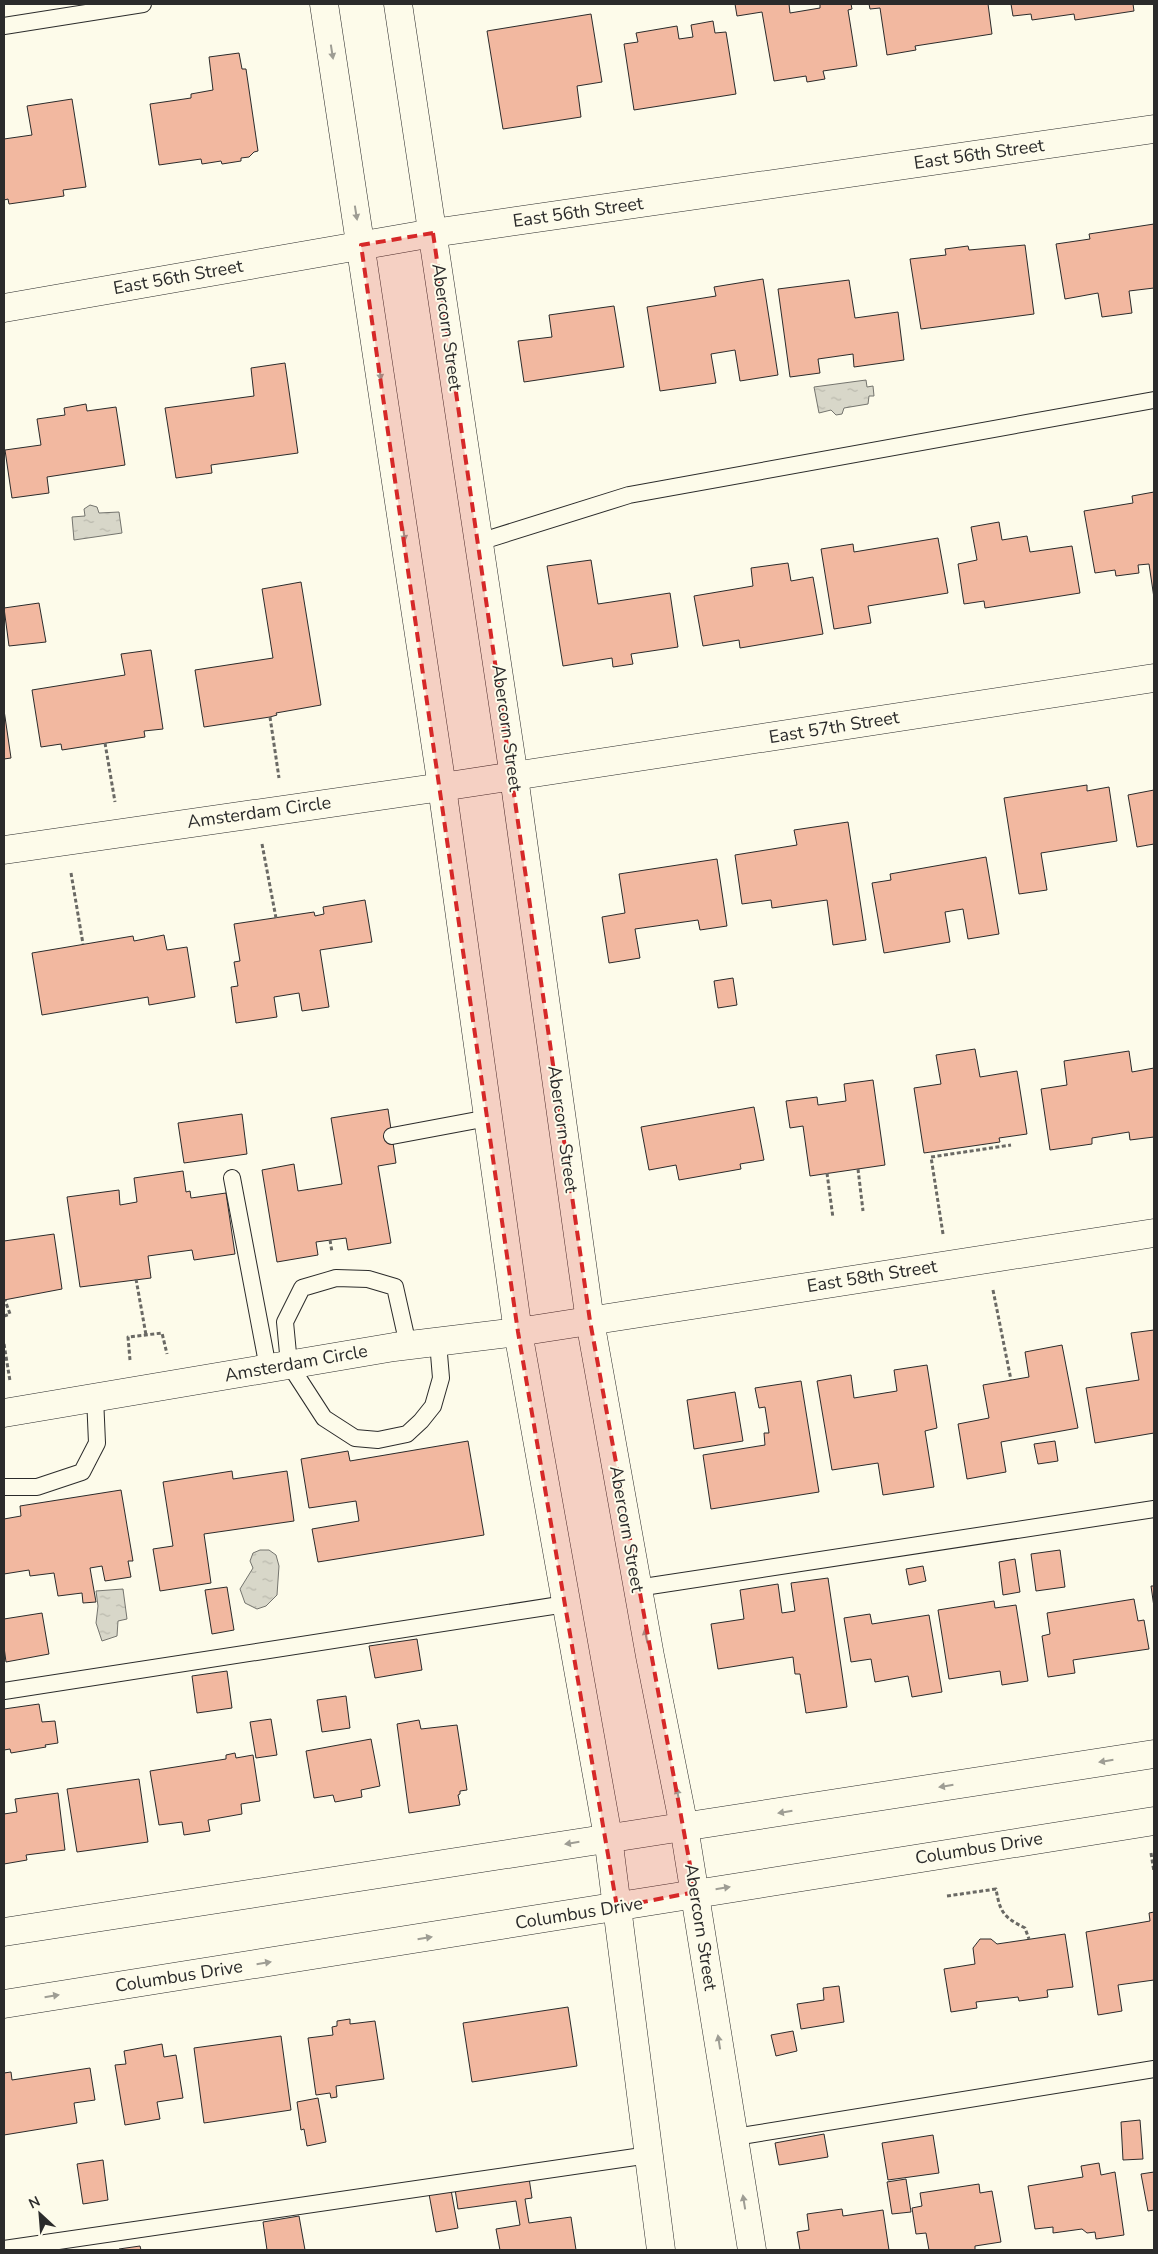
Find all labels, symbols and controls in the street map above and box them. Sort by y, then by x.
one-way arrow [328,44,336,60]
street label: East 56th Street [912,133,1046,175]
street label: East 56th Street [511,191,645,233]
one-way arrow [353,205,361,221]
street label: East 56th Street [111,254,245,300]
street label: Abercorn Street [426,262,468,393]
one-way arrow [377,366,385,382]
one-way arrow [401,526,409,542]
street label: Abercorn Street [486,663,528,794]
street label: East 57th Street [767,705,901,749]
street label: Amsterdam Circle [186,790,332,834]
street label: Abercorn Street [542,1064,584,1195]
street label: East 58th Street [805,1254,939,1298]
street label: Amsterdam Circle [222,1339,370,1387]
street label: Abercorn Street [604,1464,650,1595]
one-way arrow [642,1627,650,1643]
one-way arrow [1098,1758,1114,1766]
one-way arrow [937,1783,953,1791]
one-way arrow [674,1787,682,1803]
one-way arrow [777,1808,793,1816]
street label: Columbus Drive [913,1826,1045,1870]
one-way arrow [564,1839,580,1847]
street label: Abercorn Street [679,1862,723,1993]
one-way arrow [716,1883,732,1891]
street label: Columbus Drive [513,1891,645,1935]
one-way arrow [417,1933,433,1941]
street label: Columbus Drive [113,1954,245,1998]
one-way arrow [257,1958,273,1966]
one-way arrow [44,1992,60,2000]
one-way arrow [715,2033,723,2049]
north arrow [15,2189,65,2239]
text: N [26,2192,43,2214]
one-way arrow [740,2194,748,2210]

